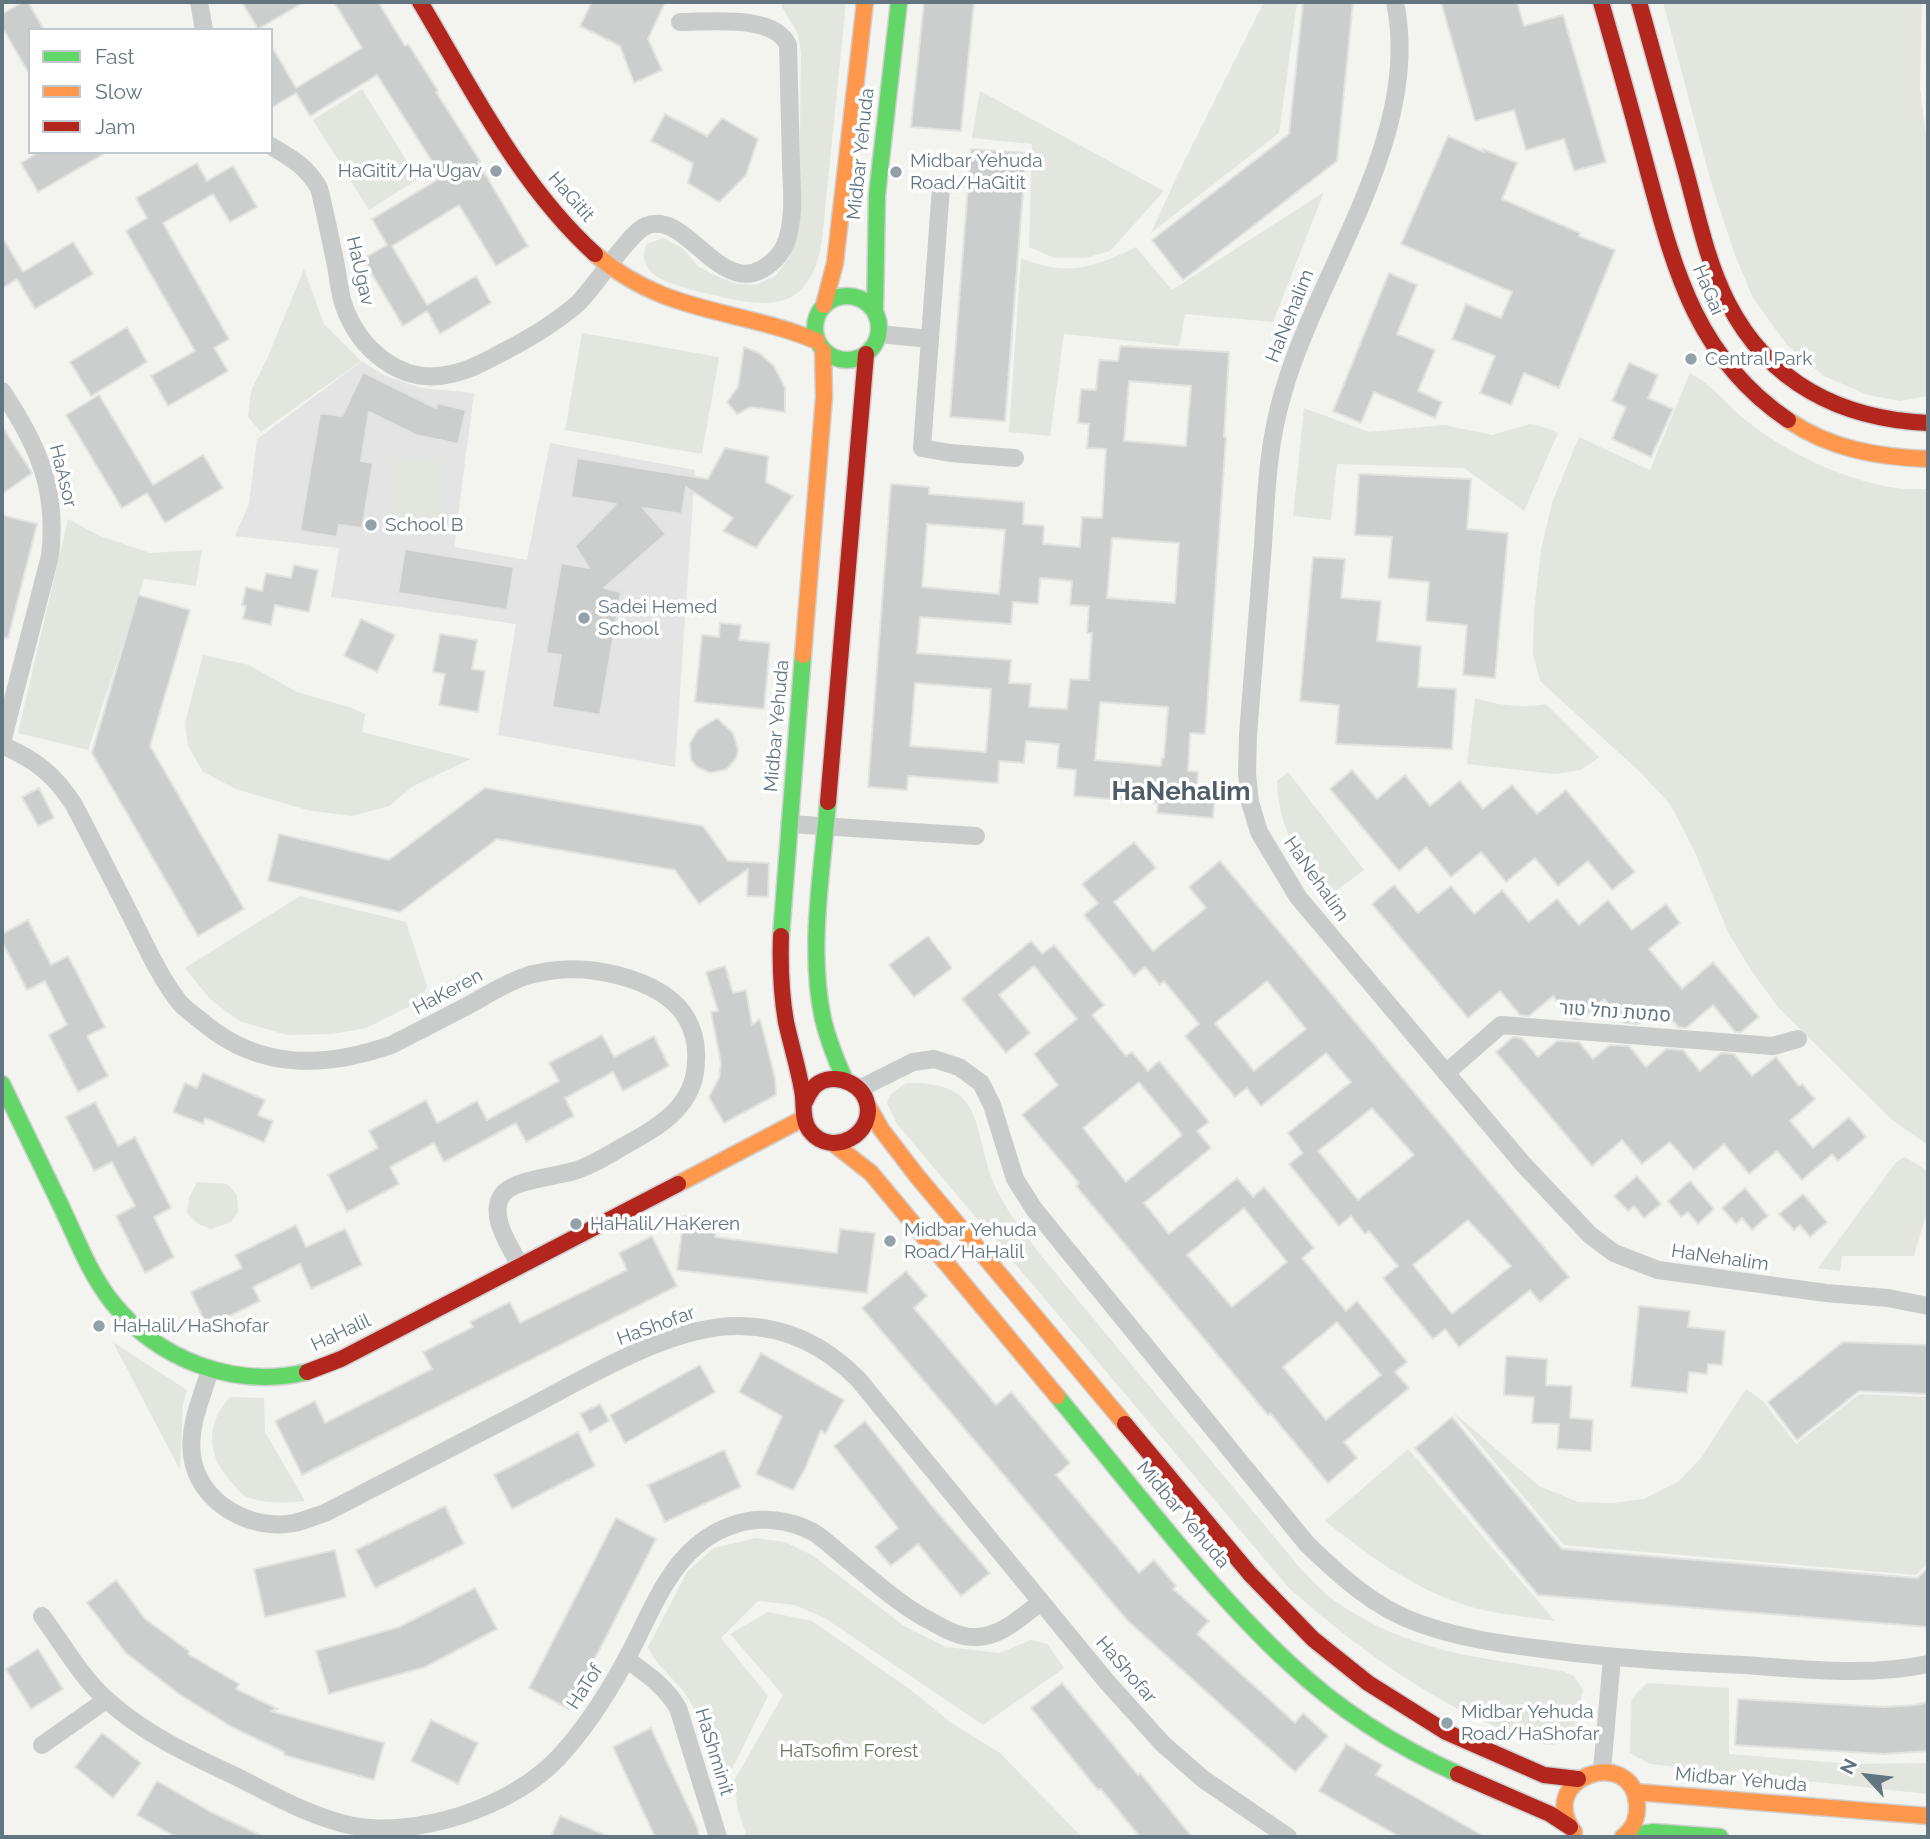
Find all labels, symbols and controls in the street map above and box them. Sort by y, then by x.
legend [28,28,273,154]
text: Fast [95,44,135,69]
text: Slow [95,79,143,104]
street label: Midbar Yehuda [843,87,879,221]
text: Jam [95,114,136,139]
place label: Midbar Yehuda Road/HaGitit [910,150,1043,194]
place label: HaGitit/Ha'Ugav [338,160,482,182]
marker: HaGitit/Ha'Ugav [488,163,504,179]
marker: Midbar Yehuda Road/HaGitit [888,164,904,180]
street label: HaGitit [543,167,599,227]
street label: HaUgav [341,234,379,308]
street label: HaGai [1687,261,1729,319]
street label: HaNehalim [1261,266,1319,366]
place label: Central Park [1705,348,1812,370]
marker: Central Park [1683,351,1699,367]
street label: HaAsor [44,442,82,510]
place label: School B [385,514,463,536]
marker: School B [363,517,379,533]
place label: Sadei Hemed School [598,596,717,640]
marker: Sadei Hemed School [576,610,592,626]
street label: Midbar Yehuda [760,659,794,793]
district label: HaNehalim [1111,776,1251,808]
street label: HaNehalim [1279,832,1353,926]
street label: HaKeren [409,964,487,1020]
street label: סמטת נחל טור [1558,997,1672,1027]
place label: HaHalil/HaKeren [590,1213,740,1235]
marker: HaHalil/HaKeren [568,1216,584,1232]
place label: Midbar Yehuda Road/HaHalil [904,1219,1037,1263]
marker: Midbar Yehuda Road/HaHalil [882,1233,898,1249]
street label: HaNehalim [1670,1240,1770,1276]
street label: HaShofar [614,1301,698,1351]
street label: HaHalil [308,1309,374,1357]
place label: HaHalil/HaShofar [113,1315,269,1337]
marker: HaHalil/HaShofar [91,1318,107,1334]
street label: Midbar Yehuda [1132,1457,1234,1573]
street label: HaShofar [1091,1632,1161,1708]
street label: HaTof [562,1660,608,1714]
place label: Midbar Yehuda Road/HaShofar [1461,1701,1599,1745]
street label: HaShminit [690,1706,738,1798]
marker: Midbar Yehuda Road/HaShofar [1439,1715,1455,1731]
park label: HaTsofim Forest [780,1740,918,1762]
north arrow [1832,1741,1902,1811]
text: N [1835,1755,1861,1778]
street label: Midbar Yehuda [1674,1763,1808,1797]

